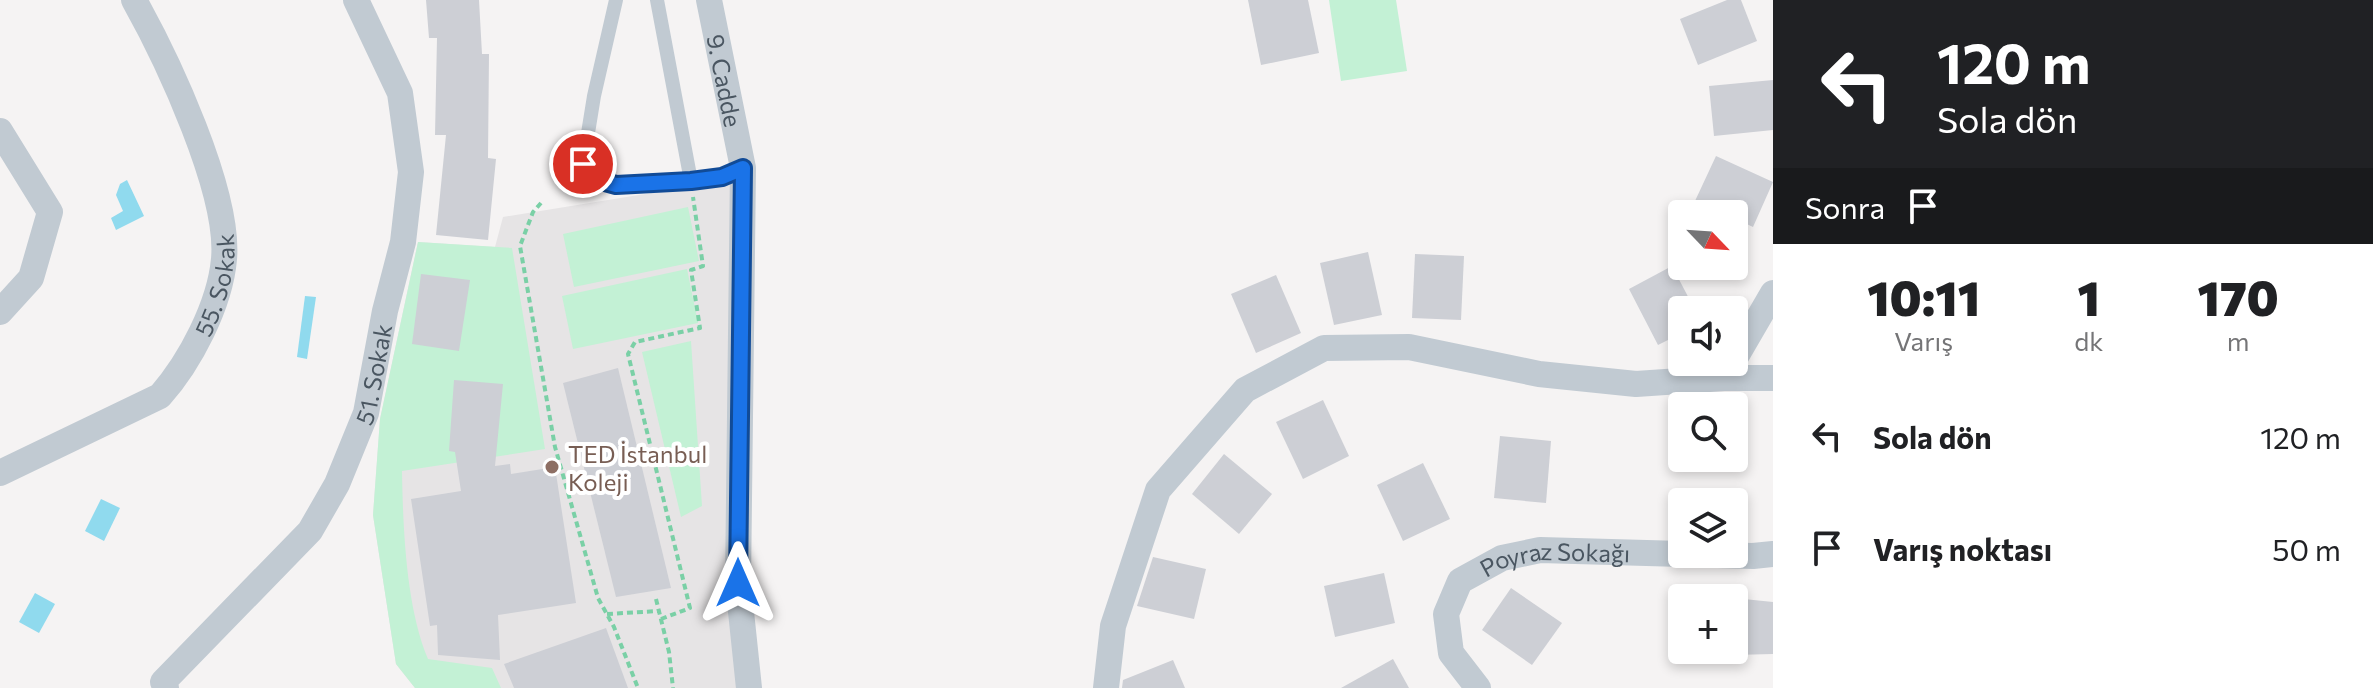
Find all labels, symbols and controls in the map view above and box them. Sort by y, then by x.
text: 120 m [1937,27,2091,96]
street label: 9. Cadde [702,31,749,129]
icon: left [1805,32,1909,136]
text: Sola dön [1937,96,2077,140]
pin [549,130,617,198]
icon: arrive [561,142,605,186]
icon: arrive [1901,184,1945,228]
text: Sonra [1805,188,1885,225]
north arrow [1668,200,1748,280]
map controls [1668,200,1748,664]
street label: 55. Sokak [188,233,239,340]
text: 10:11 [1867,267,1980,326]
text: 1 [2078,267,2100,326]
text: 170 [2198,267,2279,326]
button: sound [1668,296,1748,376]
street label: 51. Sokak [348,322,397,429]
text: Varış [1894,325,1953,356]
text: dk [2074,325,2103,356]
text: m [2227,325,2250,356]
button: search [1668,392,1748,472]
icon: left [1805,414,1849,458]
text: Sola dön [1873,418,1992,455]
text: 120 m [2260,418,2341,455]
place label: TED İstanbul Koleji [568,439,707,496]
marker: TED İstanbul Koleji [543,458,561,476]
button: layers [1668,488,1748,568]
icon: arrive [1805,526,1849,570]
text: Varış noktası [1873,530,2052,567]
text: 50 m [2272,530,2341,567]
street label: Poyraz Sokağı [1474,536,1631,582]
position arrow [696,541,780,625]
button: + [1668,584,1748,664]

